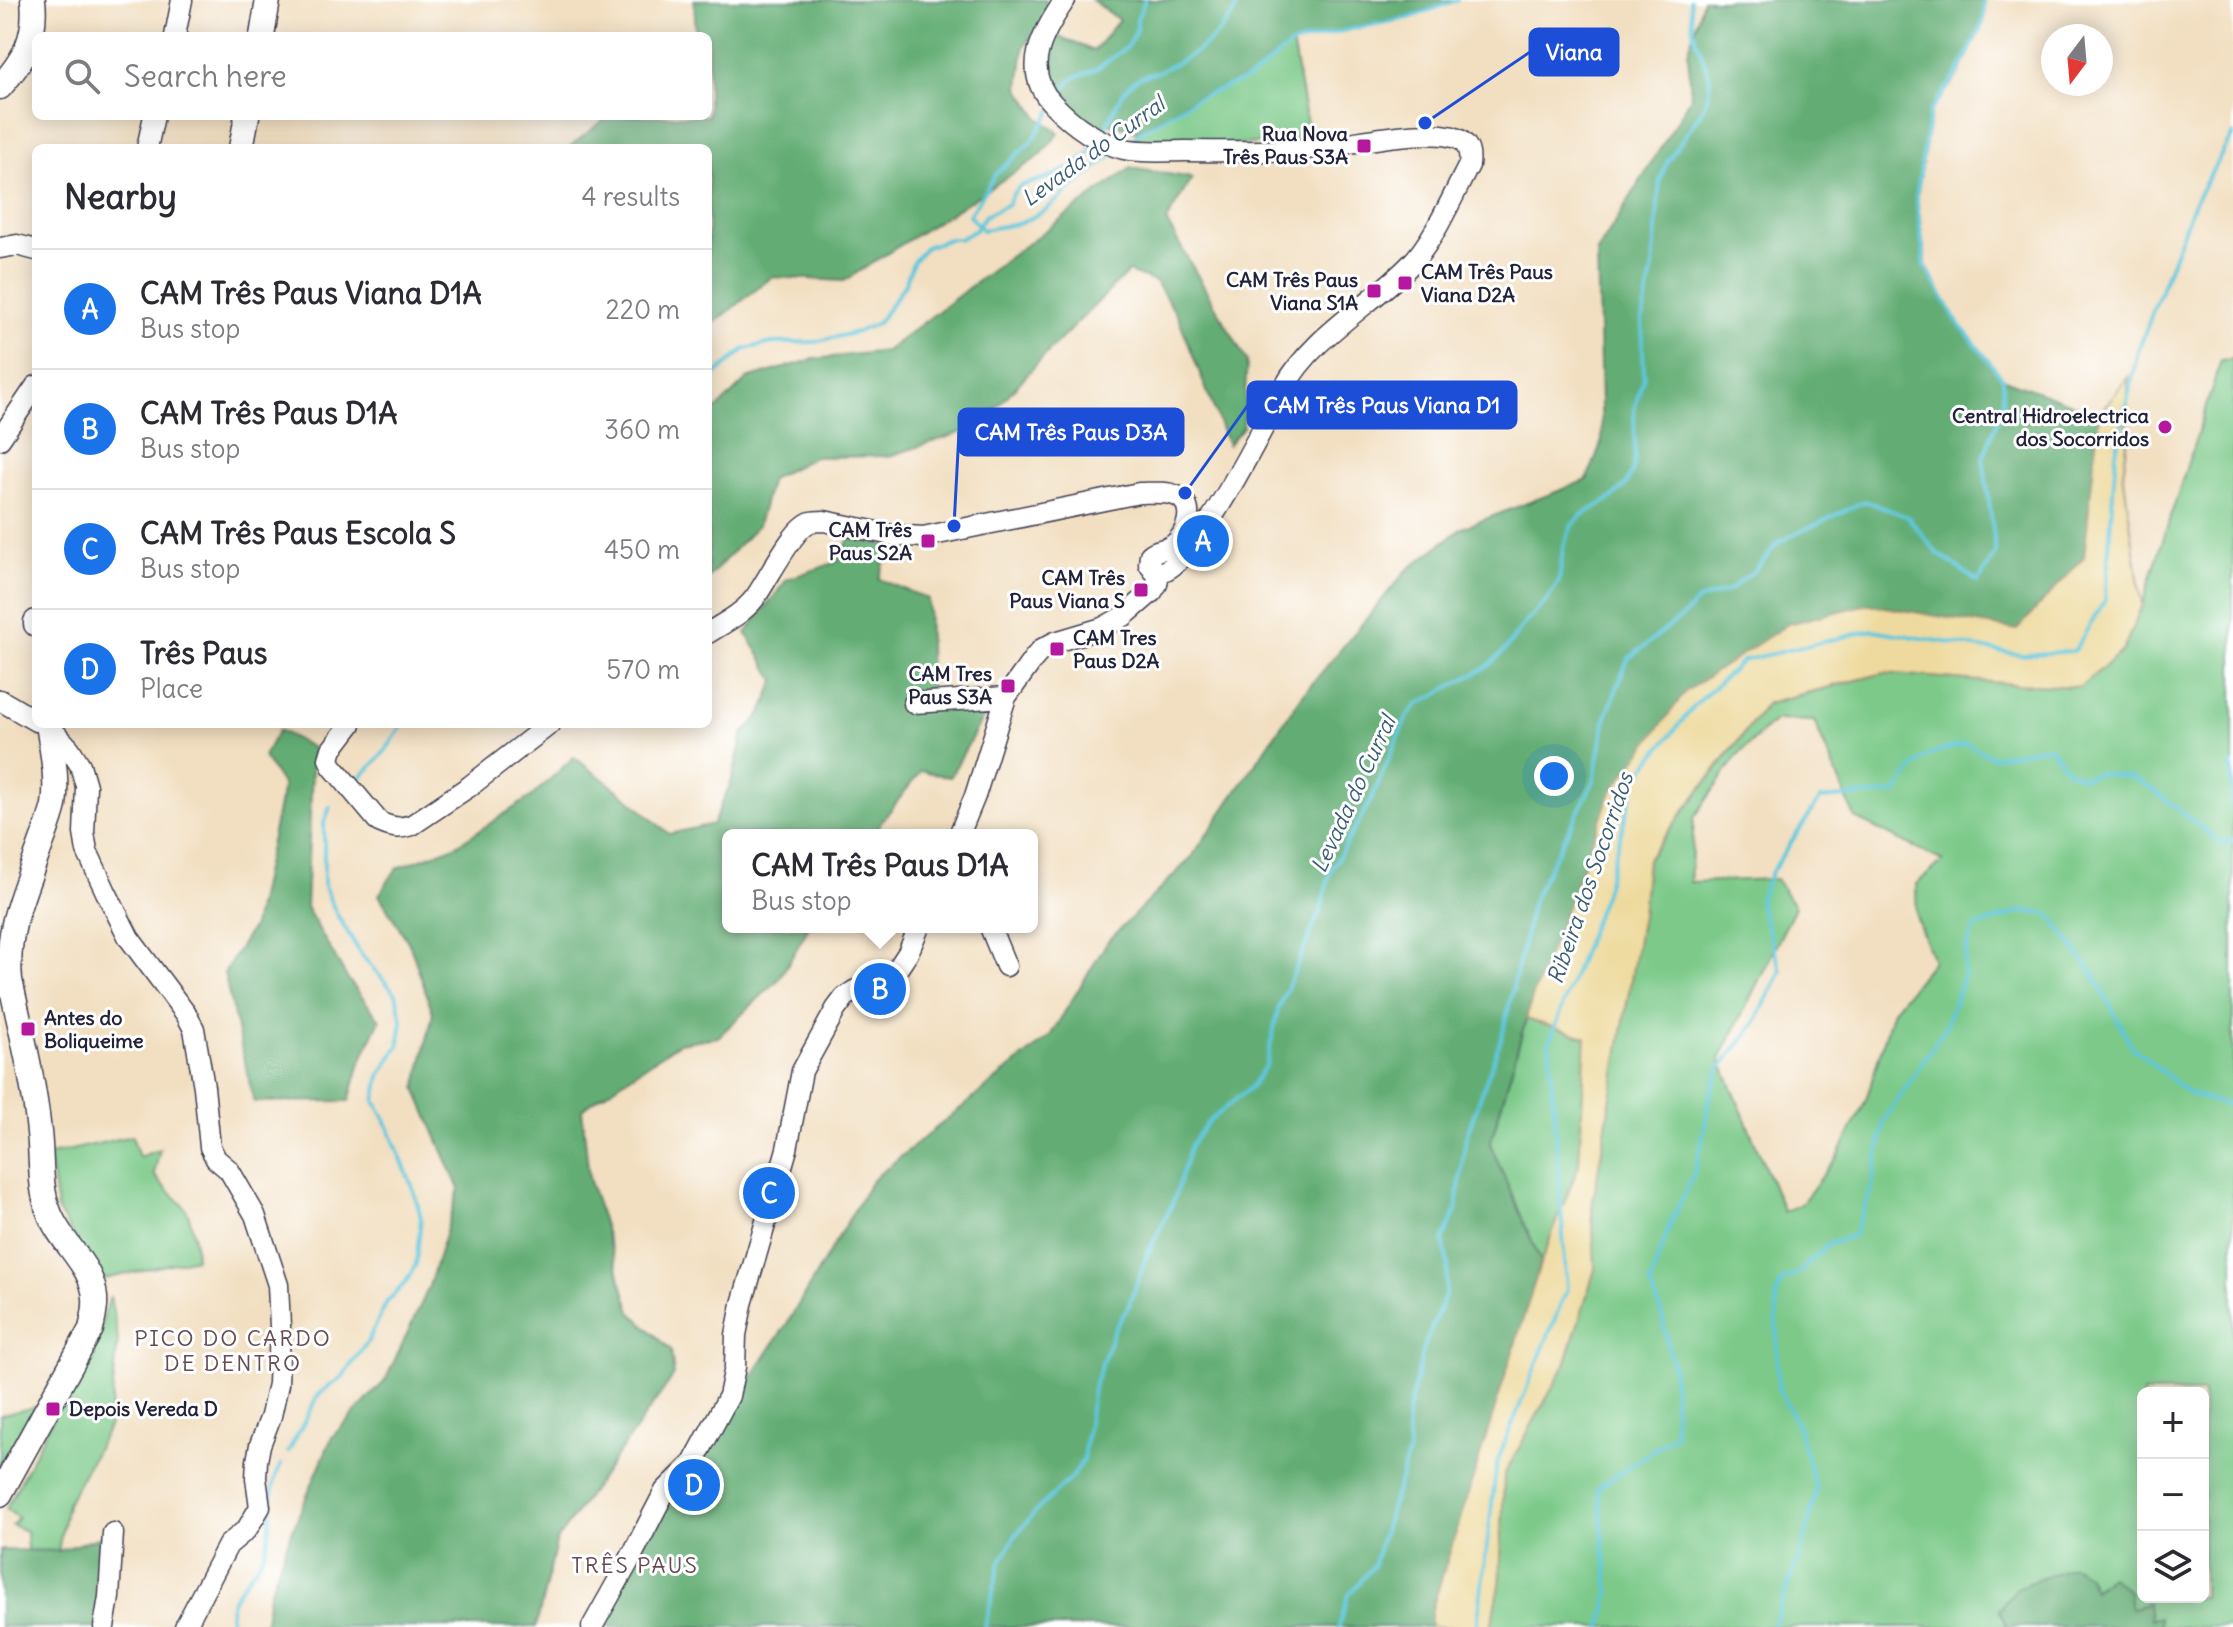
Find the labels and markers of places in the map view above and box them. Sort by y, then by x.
callout: Viana [1530,29,1618,75]
place label: Rua Nova Três Paus S3A [1223,121,1349,169]
marker: Rua Nova Três Paus S3A [1355,137,1373,155]
place label: CAM Três Paus Viana D2A [1421,259,1553,307]
place label: CAM Três Paus Viana S1A [1226,267,1358,315]
marker: CAM Três Paus Viana D2A [1396,274,1414,292]
marker: CAM Três Paus Viana S1A [1365,282,1383,300]
callout: CAM Três Paus Viana D1 [1248,382,1516,428]
place label: Central Hidroelectrica dos Socorridos [1952,403,2150,451]
callout: CAM Três Paus D3A [959,409,1183,455]
marker: Central Hidroelectrica dos Socorridos [2156,418,2174,436]
pin: A [1177,511,1229,571]
place label: CAM Três Paus S2A [828,517,912,565]
marker: CAM Três Paus S2A [919,532,937,550]
place label: CAM Três Paus Viana S [1009,565,1125,613]
marker: CAM Três Paus Viana S [1132,581,1150,599]
place label: CAM Tres Paus D2A [1073,625,1160,673]
marker: CAM Tres Paus D2A [1048,640,1066,658]
place label: CAM Tres Paus S3A [908,661,992,709]
marker: CAM Tres Paus S3A [999,677,1017,695]
pin: B [854,959,906,1019]
place label: Antes do Boliqueime [44,1005,144,1053]
marker: Antes do Boliqueime [19,1020,37,1038]
pin: C [743,1163,795,1223]
place label: Depois Vereda D [69,1396,218,1421]
marker: Depois Vereda D [44,1400,62,1418]
pin: D [668,1455,720,1515]

